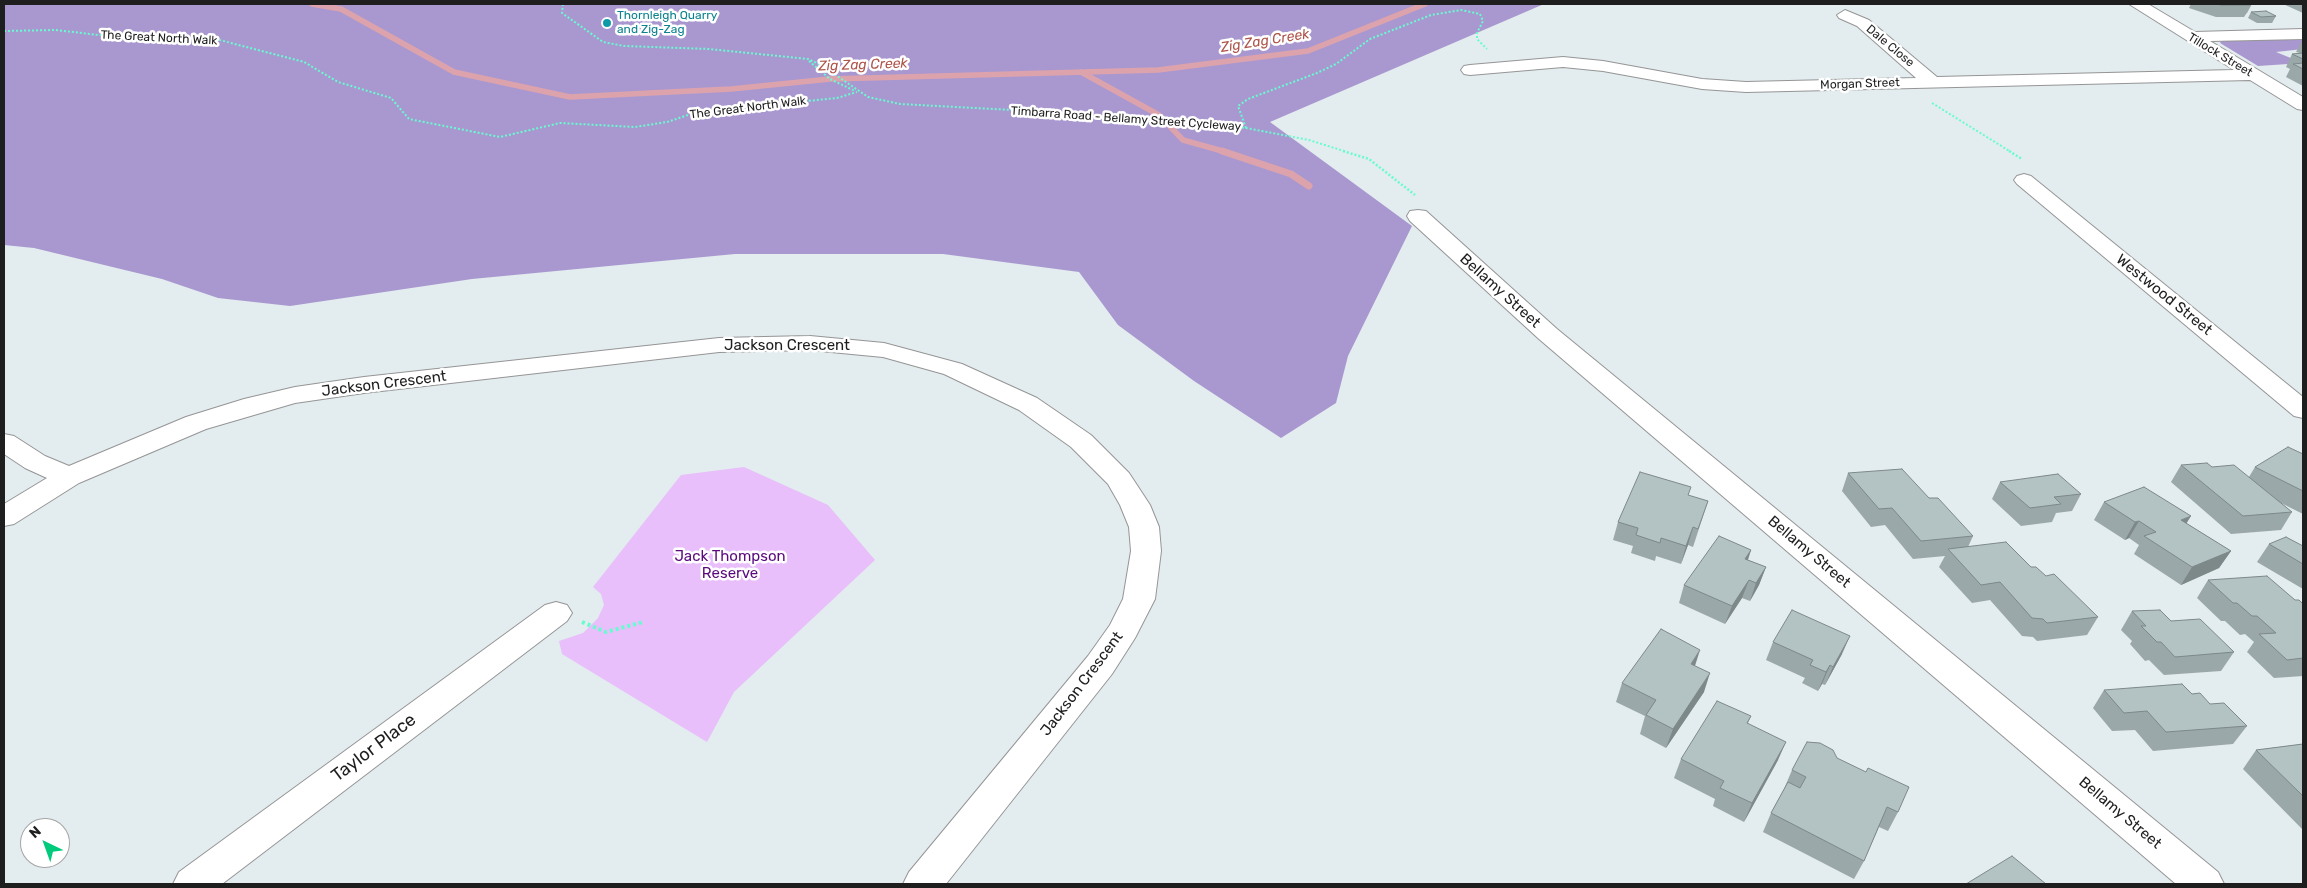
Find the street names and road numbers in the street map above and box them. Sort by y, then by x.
street label: Dale Close [1863,22,1917,70]
street label: The Great North Walk [100,28,218,48]
street label: Tillock Street [2185,30,2255,80]
street label: Morgan Street [1820,75,1900,93]
street label: The Great North Walk [689,94,807,122]
street label: Timbarra Road - Bellamy Street Cycleway [1010,104,1242,134]
street label: Bellamy Street [1456,250,1544,332]
street label: Westwood Street [2112,251,2216,339]
street label: Jackson Crescent [724,337,850,355]
street label: Jackson Crescent [320,367,448,401]
street label: Bellamy Street [1764,512,1854,592]
street label: Jackson Crescent [1037,628,1127,740]
street label: Taylor Place [327,709,421,787]
street label: Bellamy Street [2075,773,2165,853]

